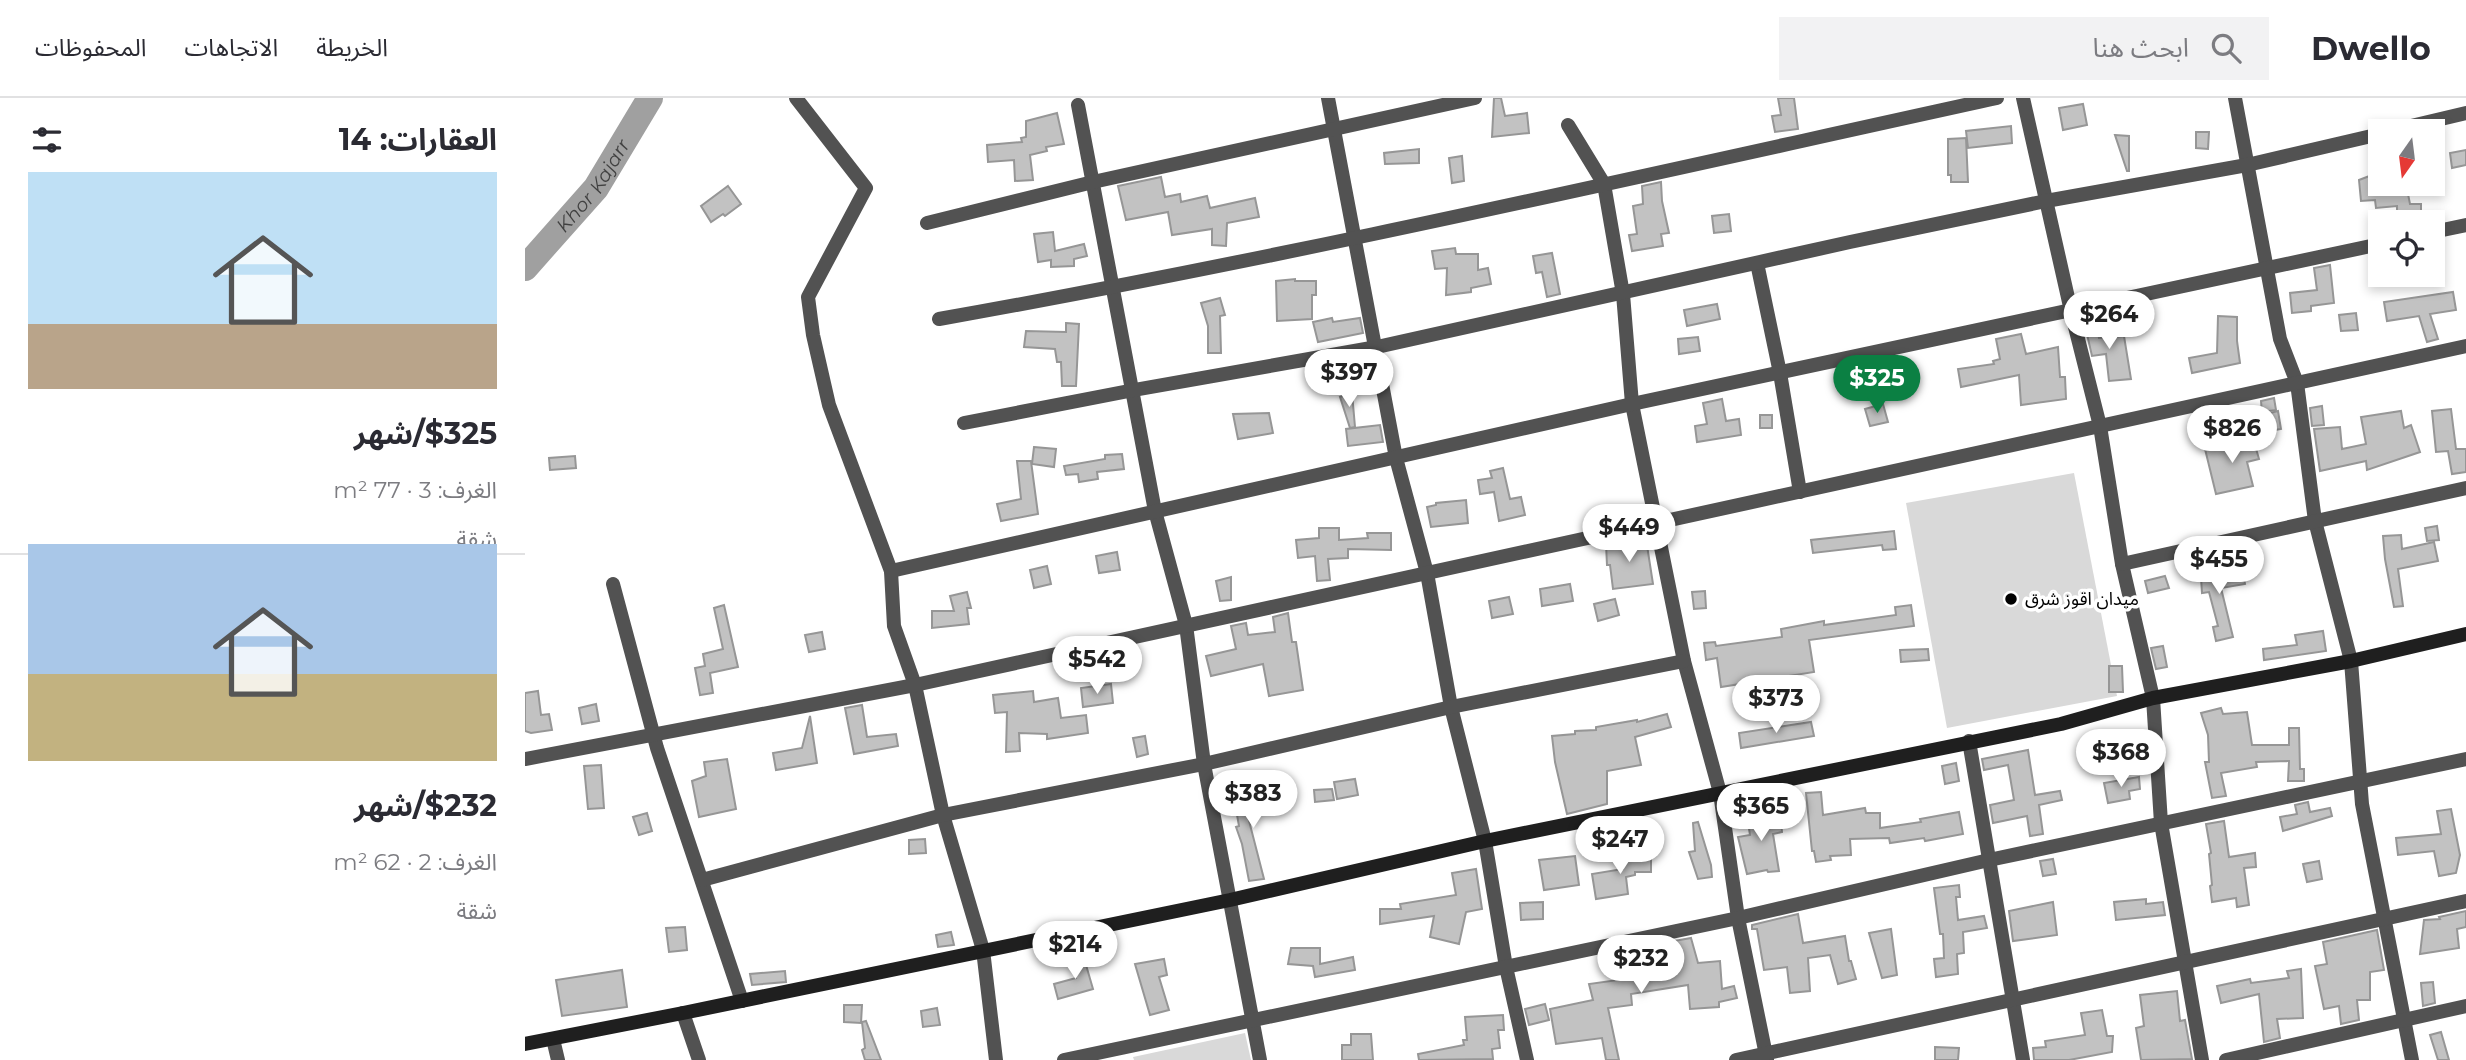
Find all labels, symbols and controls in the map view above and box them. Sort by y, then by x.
search box [1779,17,2269,80]
text: Dwello [2311,28,2431,68]
icon: search [2207,29,2245,67]
text: ابحث هنا [2093,32,2189,64]
text: المحفوظات [35,33,146,62]
text: الاتجاهات [184,33,278,62]
text: الخريطة [316,33,388,62]
north arrow [2368,119,2445,196]
map controls [2368,119,2445,287]
icon: filters [28,121,66,159]
text: العقارات: 14 [339,121,497,158]
water label: Khor Kajarr [551,135,634,237]
button: locate [2368,210,2445,287]
icon: home [200,217,326,343]
pin: $264 [2068,292,2150,351]
text: $264 [2080,300,2138,328]
pin: $397 [1308,350,1390,409]
pin: $325 [1836,356,1918,415]
text: $397 [1320,358,1378,386]
text: $325 [1849,364,1905,392]
pin: $826 [2191,406,2273,465]
text: $826 [2203,414,2261,442]
text: $325/شهر [354,415,497,452]
text: الغرف: 3 · 77 m² [333,476,497,504]
pin: $449 [1588,504,1670,564]
text: $449 [1598,513,1660,541]
text: شقة [456,525,497,553]
pin: $455 [2178,536,2260,596]
text: $455 [2190,545,2248,573]
place label: ميدان اقوز شرق [2025,588,2139,610]
icon: home [200,589,326,715]
marker: ميدان اقوز شرق [2003,591,2019,607]
pin: $542 [1056,636,1138,696]
text: $542 [1068,645,1126,673]
pin: $373 [1735,676,1817,735]
text: $373 [1748,684,1804,712]
pin: $368 [2080,730,2162,789]
text: $368 [2092,738,2150,766]
pin: $383 [1212,770,1294,830]
text: $383 [1224,779,1282,807]
pin: $365 [1720,784,1802,843]
text: $232/شهر [354,787,497,824]
text: $365 [1733,792,1789,820]
pin: $247 [1579,816,1661,876]
text: $247 [1591,825,1649,853]
text: الغرف: 2 · 62 m² [333,848,497,876]
text: شقة [456,897,497,925]
pin: $214 [1034,922,1116,981]
text: $214 [1048,930,1102,958]
pin: $232 [1600,936,1682,995]
text: $232 [1613,944,1669,972]

